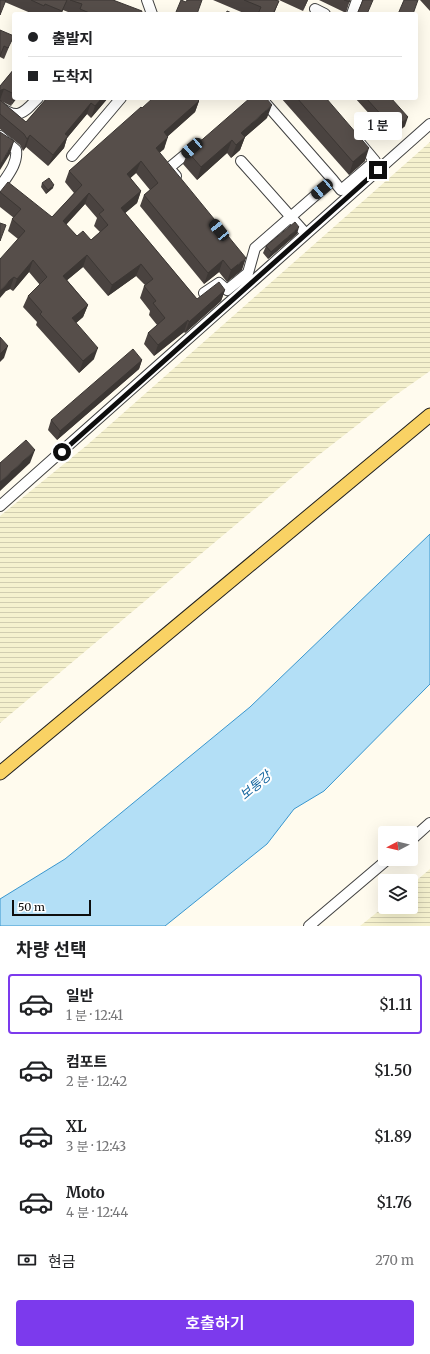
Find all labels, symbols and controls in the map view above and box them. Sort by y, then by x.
text: 출발지 [52,29,93,48]
text: 도착지 [52,67,93,86]
callout: 1 분 [354,112,402,140]
text: 1 분 [368,117,388,134]
car [179,136,205,160]
route end [369,161,387,179]
car [309,177,335,201]
car [207,217,231,243]
route start [53,443,71,461]
water label: 보통강 [236,766,276,803]
north arrow [378,826,418,866]
map controls [378,826,418,914]
button: layers [378,874,418,914]
scale bar [12,898,91,917]
text: 50 m [18,900,45,914]
text: 차량 선택 [16,938,87,961]
icon: car [18,986,54,1022]
text: 일반 [66,986,94,1005]
text: $1.11 [379,995,412,1014]
text: 1 분 · 12:41 [66,1007,123,1024]
icon: car [18,1052,54,1088]
text: 컴포트 [66,1052,107,1071]
text: $1.50 [374,1061,412,1080]
text: 2 분 · 12:42 [66,1073,127,1090]
text: XL [66,1117,87,1136]
icon: car [18,1118,54,1154]
text: $1.89 [374,1127,412,1146]
text: 3 분 · 12:43 [66,1138,126,1155]
text: Moto [66,1183,105,1202]
icon: car [18,1184,54,1220]
text: $1.76 [376,1193,412,1212]
text: 4 분 · 12:44 [66,1204,128,1221]
icon: cash [16,1249,38,1271]
text: 현금 [48,1252,76,1271]
text: 270 m [375,1252,414,1269]
button: 호출하기 [16,1300,414,1346]

